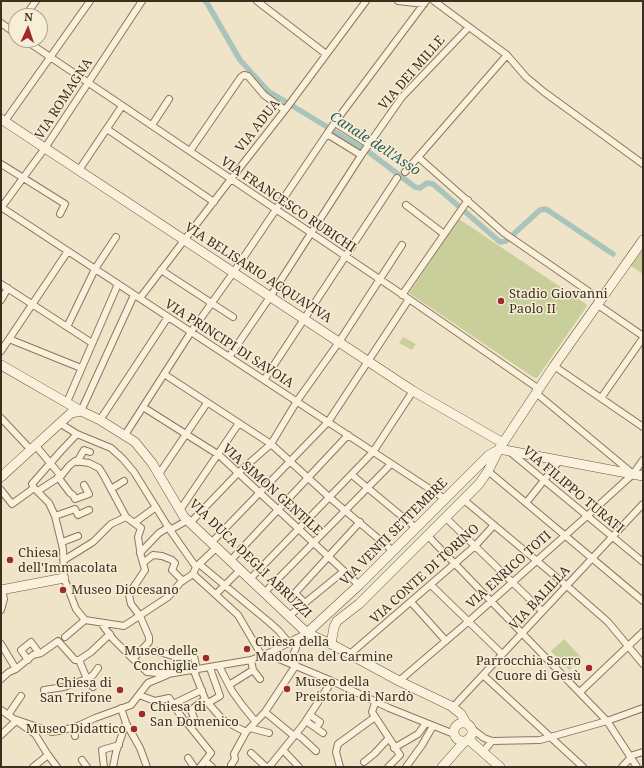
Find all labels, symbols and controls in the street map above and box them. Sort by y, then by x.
north arrow [8,8,48,48]
text: N [24,9,33,24]
street label: VIA DEI MILLE [376,33,448,113]
street label: VIA ROMAGNA [32,56,96,142]
street label: VIA ADUA [232,96,284,156]
water label: Canale dell'Asso [327,108,423,180]
street label: VIA FRANCESCO RUBICHI [217,154,359,256]
street label: VIA BELISARIO ACQUAVIVA [182,220,334,326]
place label: Stadio Giovanni Paolo II [509,286,608,317]
street label: VIA PRINCIPI DI SAVOIA [162,296,296,392]
marker: Stadio Giovanni Paolo II [496,296,506,306]
street label: VIA SIMON GENTILE [219,441,325,539]
street label: VIA FILIPPO TURATI [519,443,627,537]
street label: VIA VENTI SETTEMBRE [337,475,451,589]
street label: VIA DUCA DEGLI ABRUZZI [186,496,314,622]
street label: VIA CONTE DI TORINO [367,521,483,627]
street label: VIA ENRICO TOTI [464,528,554,612]
place label: Chiesa dell'Immacolata [18,545,118,576]
marker: Chiesa dell'Immacolata [5,555,15,565]
street label: VIA BALILLA [506,563,574,633]
place label: Museo Diocesano [71,582,179,598]
marker: Museo Diocesano [58,585,68,595]
place label: Chiesa della Madonna del Carmine [255,634,393,665]
place label: Museo delle Conchiglie [124,643,198,674]
marker: Chiesa della Madonna del Carmine [242,644,252,654]
marker: Museo delle Conchiglie [201,653,211,663]
place label: Parrocchia Sacro Cuore di Gesù [476,653,581,684]
marker: Parrocchia Sacro Cuore di Gesù [584,663,594,673]
place label: Museo della Preistoria di Nardò [295,674,413,705]
place label: Chiesa di San Trifone [40,675,112,706]
marker: Museo della Preistoria di Nardò [282,684,292,694]
marker: Chiesa di San Trifone [115,685,125,695]
place label: Chiesa di San Domenico [150,699,239,730]
marker: Chiesa di San Domenico [137,709,147,719]
place label: Museo Didattico [26,721,126,737]
marker: Museo Didattico [129,724,139,734]

